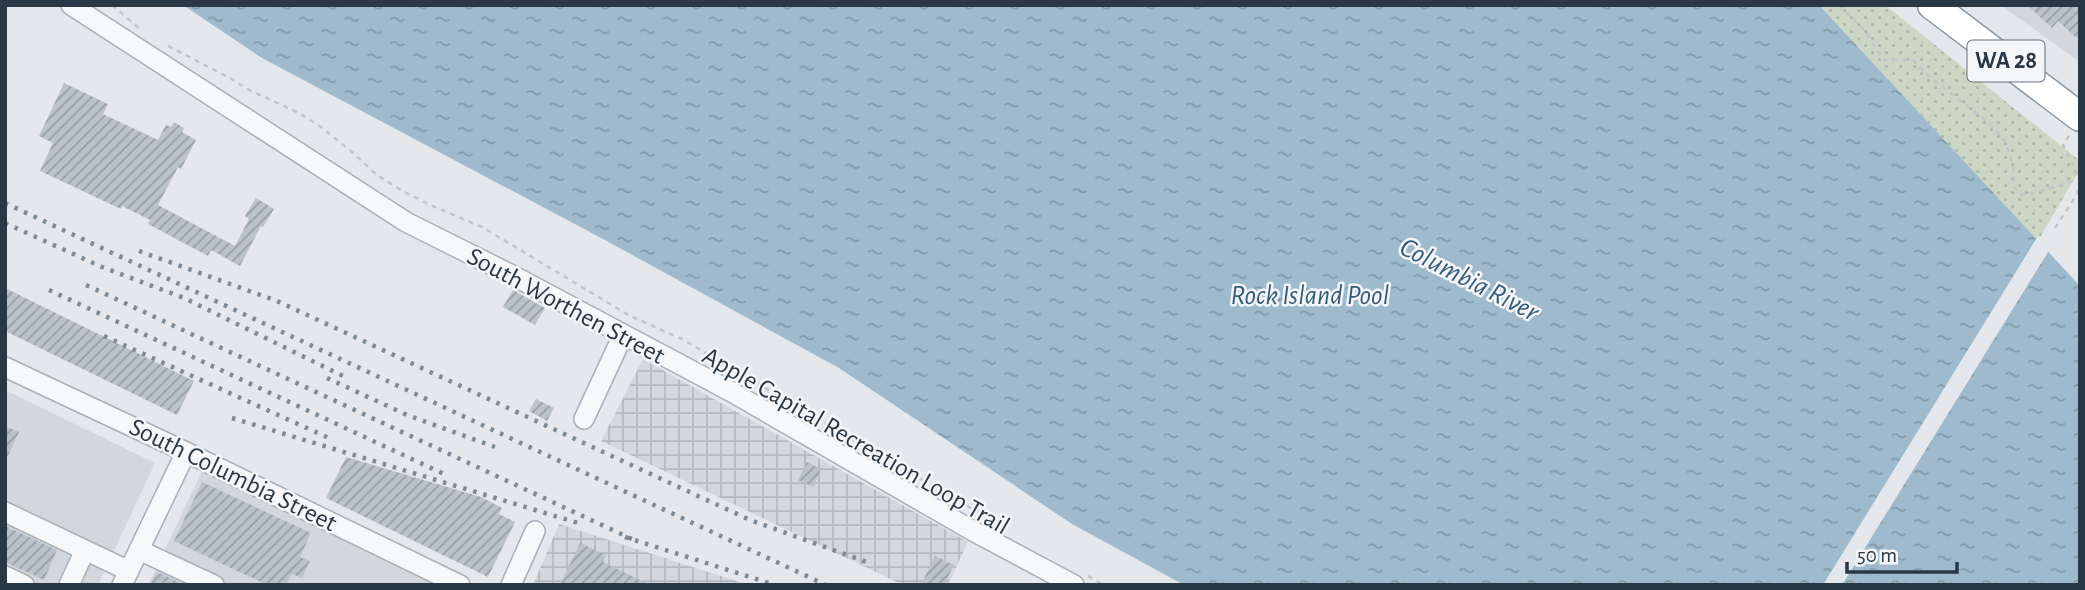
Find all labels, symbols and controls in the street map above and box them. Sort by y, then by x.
road number: WA 28 [1968,40,2044,82]
water label: Columbia River [1395,233,1544,327]
street label: South Worthen Street [463,243,669,369]
water label: Rock Island Pool [1231,282,1389,310]
street label: Apple Capital Recreation Loop Trail [698,342,1014,540]
street label: South Columbia Street [125,414,341,536]
scale bar [1847,530,1957,574]
text: 50 m [1857,545,1897,566]

